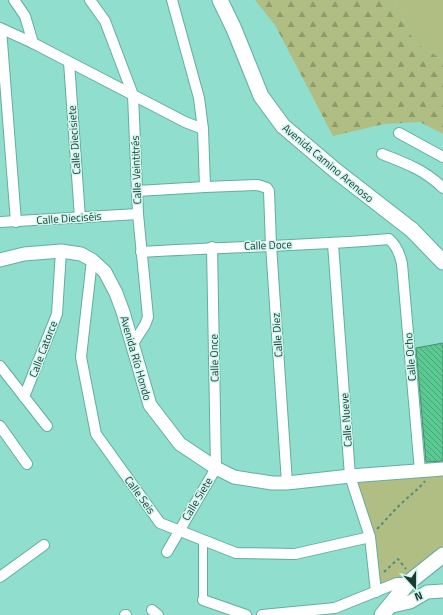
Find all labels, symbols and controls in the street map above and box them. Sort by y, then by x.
street label: Calle Diecisiete [64,104,84,175]
street label: Avenida Camino Arenoso [279,120,377,206]
street label: Calle Veintitrés [127,135,145,205]
street label: Calle Dieciséis [36,208,102,228]
street label: Calle Doce [244,236,293,254]
street label: Calle Diez [267,312,287,358]
street label: Avenida Río Hondo [116,314,156,402]
street label: Calle Catorce [25,318,61,380]
street label: Calle Ocho [400,332,420,382]
street label: Calle Once [206,333,222,382]
street label: Calle Nueve [336,392,356,448]
street label: Calle Seis [121,473,159,517]
street label: Calle Siete [178,474,216,524]
north arrow [395,567,435,607]
text: N [412,588,425,605]

